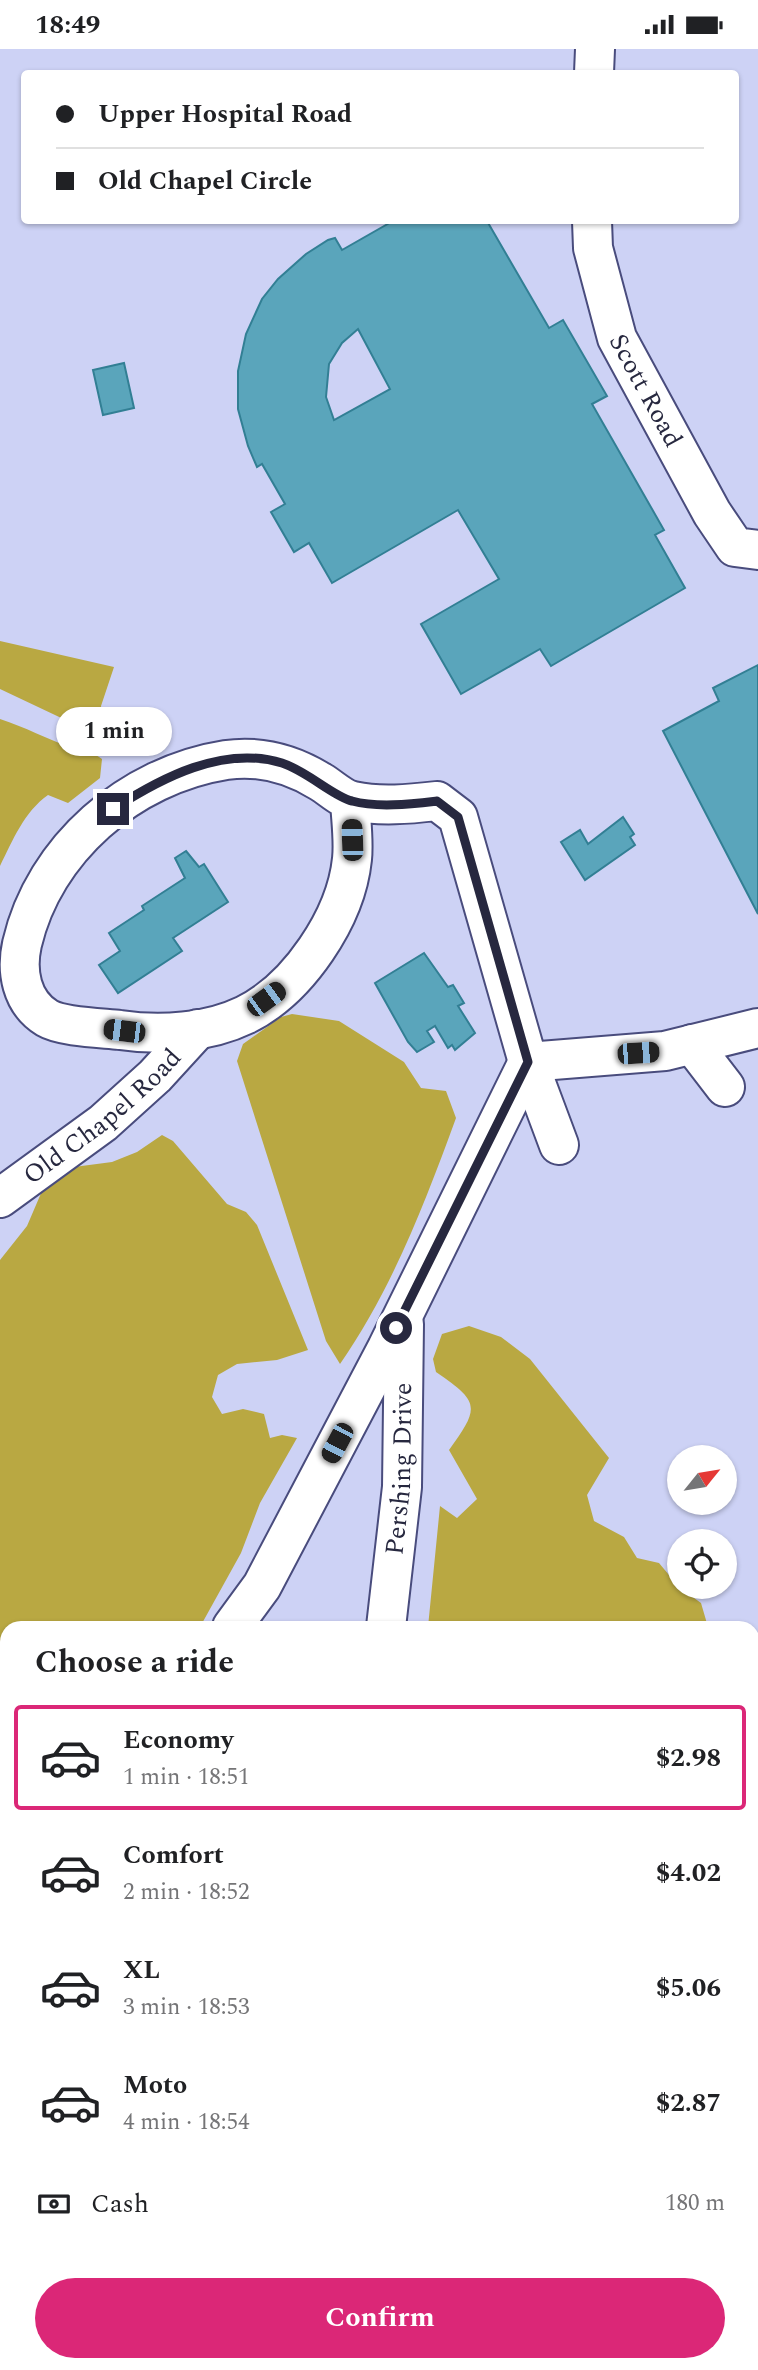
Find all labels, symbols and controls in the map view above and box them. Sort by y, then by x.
text: 18:49 [35,5,100,45]
text: Upper Hospital Road [98,94,352,134]
text: Old Chapel Circle [98,161,312,201]
street label: Scott Road [598,326,693,455]
callout: 1 min [55,707,171,757]
text: 1 min [83,714,145,749]
route end [97,793,129,825]
car [341,819,364,861]
car [243,978,290,1020]
car [102,1018,147,1044]
street label: Old Chapel Road [15,1039,191,1195]
car [617,1041,660,1065]
route start [380,1312,412,1344]
street label: Pershing Drive [374,1382,423,1557]
car [318,1420,357,1466]
north arrow [667,1445,737,1515]
map controls [667,1445,737,1599]
button: locate [667,1529,737,1599]
text: Choose a ride [35,1638,234,1687]
text: Economy [123,1720,233,1760]
icon: car [39,1726,102,1789]
text: $2.98 [656,1738,721,1778]
text: 1 min · 18:51 [123,1760,250,1795]
text: Comfort [123,1835,224,1875]
icon: car [39,1841,102,1904]
text: $4.02 [656,1853,721,1893]
text: 2 min · 18:52 [123,1875,250,1910]
text: XL [123,1950,160,1990]
icon: car [39,1956,102,2019]
text: $5.06 [656,1968,721,2008]
text: 3 min · 18:53 [123,1990,250,2025]
text: Moto [123,2065,187,2105]
icon: car [39,2071,102,2134]
text: $2.87 [656,2083,721,2123]
text: 4 min · 18:54 [123,2105,250,2140]
text: Cash [91,2184,149,2224]
icon: cash [35,2185,73,2223]
text: 180 m [665,2186,725,2221]
button: Confirm [35,2278,725,2358]

